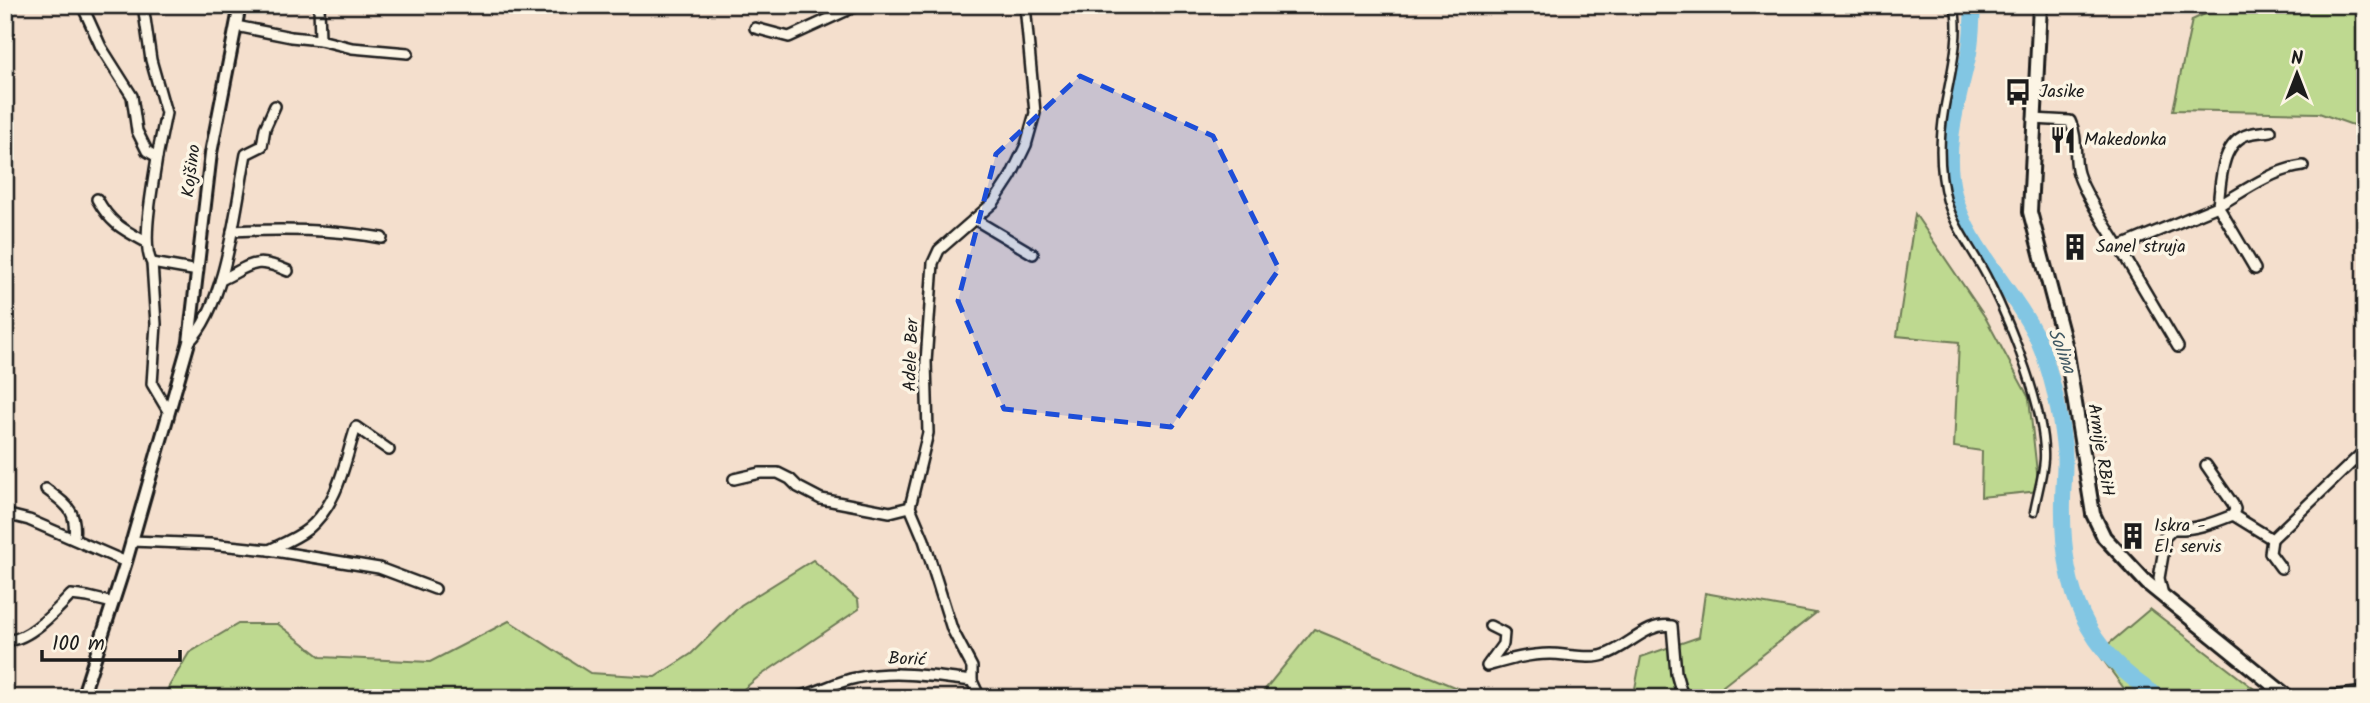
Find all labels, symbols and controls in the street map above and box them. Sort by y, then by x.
north arrow [2262,38,2332,108]
text: N [2291,44,2303,74]
bus stop icon: Jasike [2003,77,2033,107]
place label: Jasike [2039,78,2084,107]
restaurant icon: Makedonka [2048,125,2078,155]
place label: Makedonka [2084,126,2167,155]
street label: Kojšino [174,143,210,199]
building icon: Sanel struja [2060,232,2090,262]
place label: Sanel struja [2096,233,2186,262]
street label: Adele Ber [896,317,928,392]
water label: Solina [2039,324,2084,379]
street label: Armije RBiH [2078,401,2122,499]
place label: Iskra - El. servis [2154,512,2222,562]
building icon: Iskra - El. servis [2118,521,2148,551]
scale bar [42,619,180,663]
text: 100 m [52,628,105,661]
street label: Borić [888,645,927,675]

